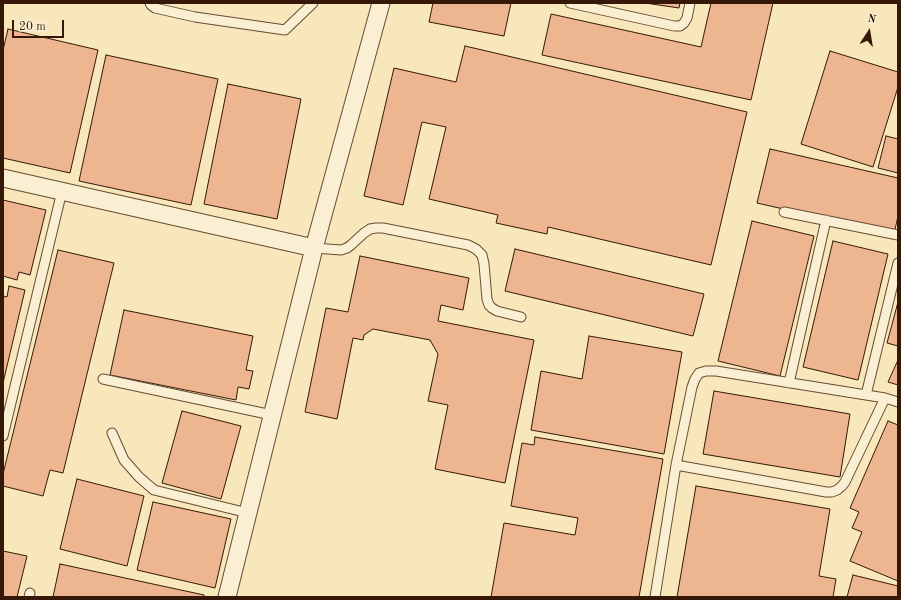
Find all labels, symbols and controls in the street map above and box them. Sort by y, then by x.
scale bar [14,12,66,38]
north arrow [849,12,889,52]
text: N [866,14,877,26]
text: 20 m [19,21,46,33]

